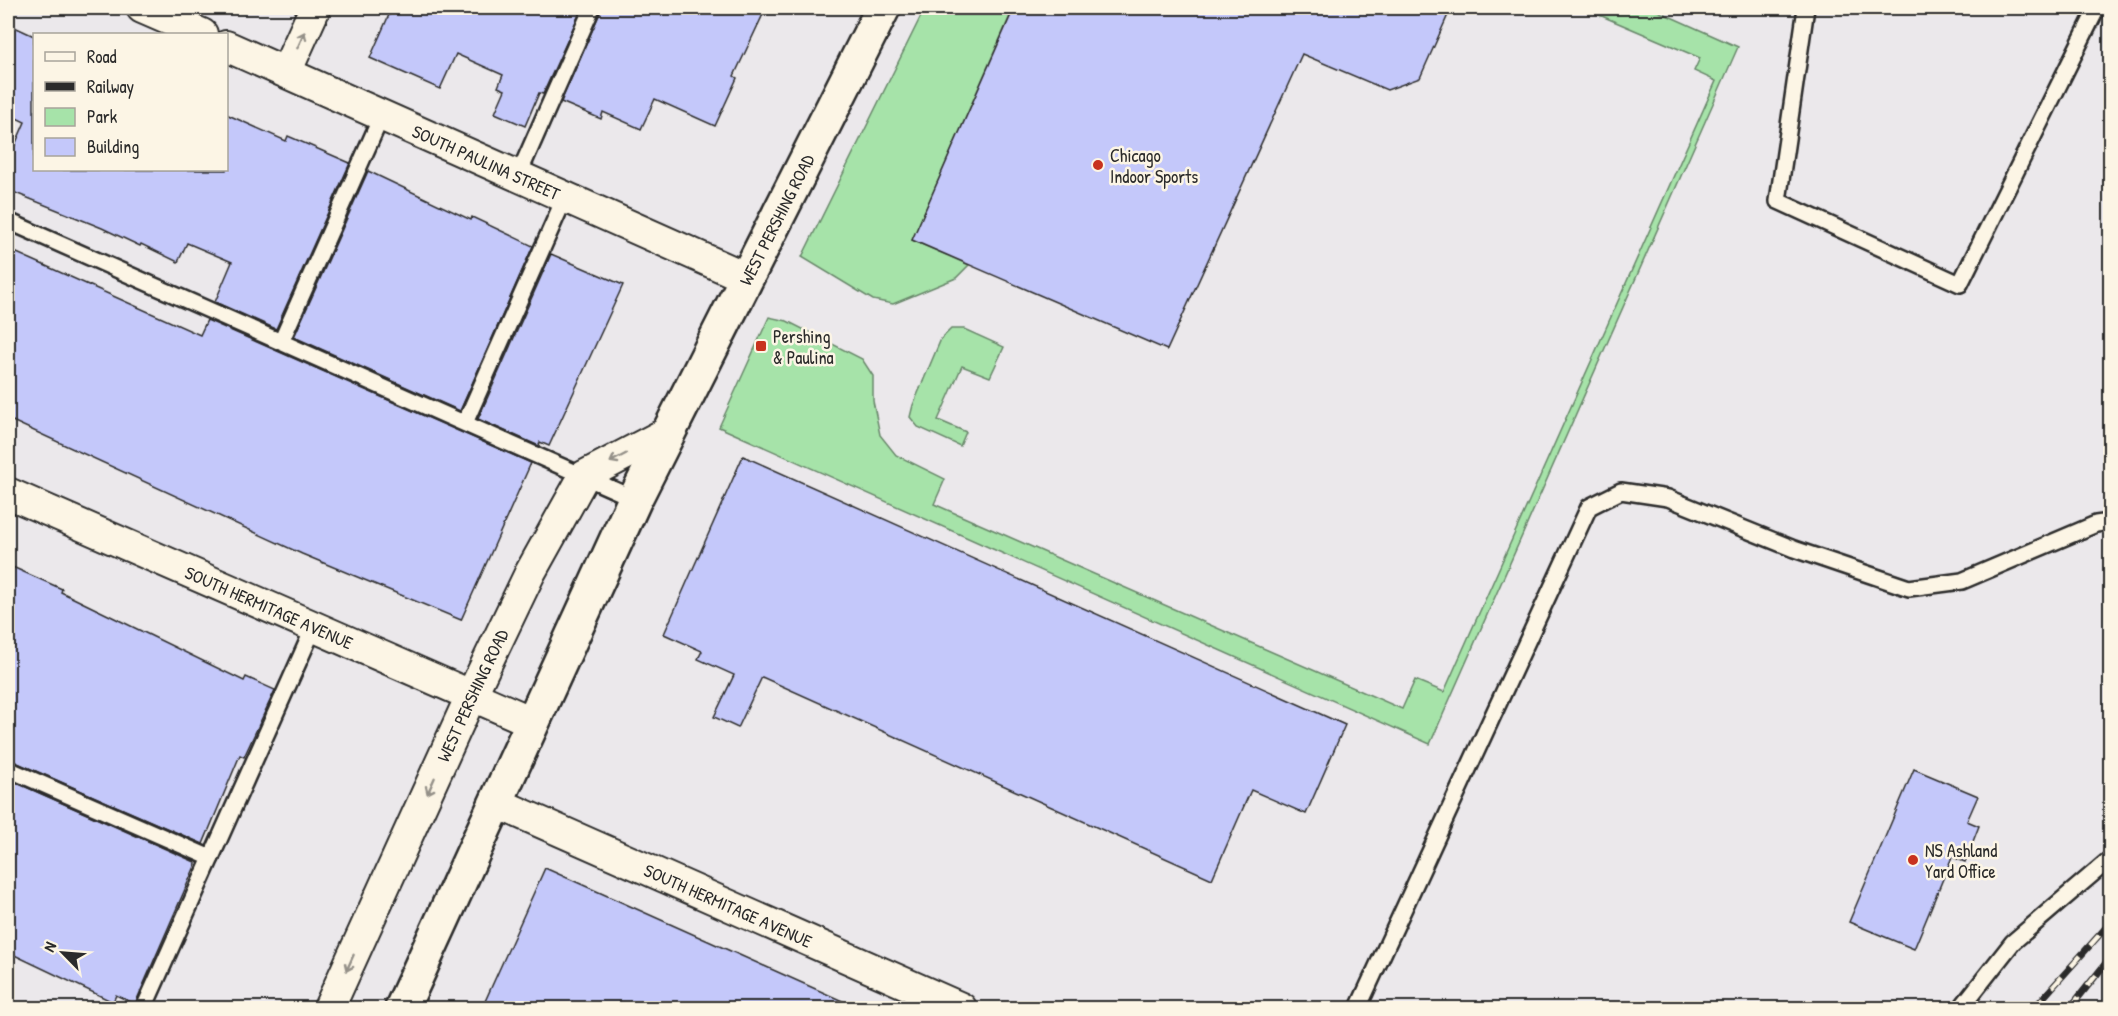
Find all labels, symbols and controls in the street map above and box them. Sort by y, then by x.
one-way arrow [296,31,307,49]
legend [33,33,228,171]
text: Road [87,44,117,69]
text: Railway [87,74,134,99]
text: Park [87,104,118,129]
street label: SOUTH PAULINA STREET [409,118,565,206]
text: Building [87,134,139,159]
place label: Chicago Indoor Sports [1110,143,1198,189]
street label: WEST PERSHING ROAD [733,149,820,289]
marker: Chicago Indoor Sports [1091,158,1105,172]
place label: Pershing & Paulina [773,324,834,370]
marker: Pershing & Paulina [754,339,768,353]
one-way arrow [610,453,628,464]
street label: SOUTH HERMITAGE AVENUE [181,559,357,655]
street label: WEST PERSHING ROAD [430,624,514,765]
one-way arrow [424,776,436,794]
place label: NS Ashland Yard Office [1925,838,1997,884]
marker: NS Ashland Yard Office [1906,853,1920,867]
street label: SOUTH HERMITAGE AVENUE [640,857,816,953]
north arrow [33,923,93,983]
text: N [38,938,61,955]
one-way arrow [344,954,355,972]

